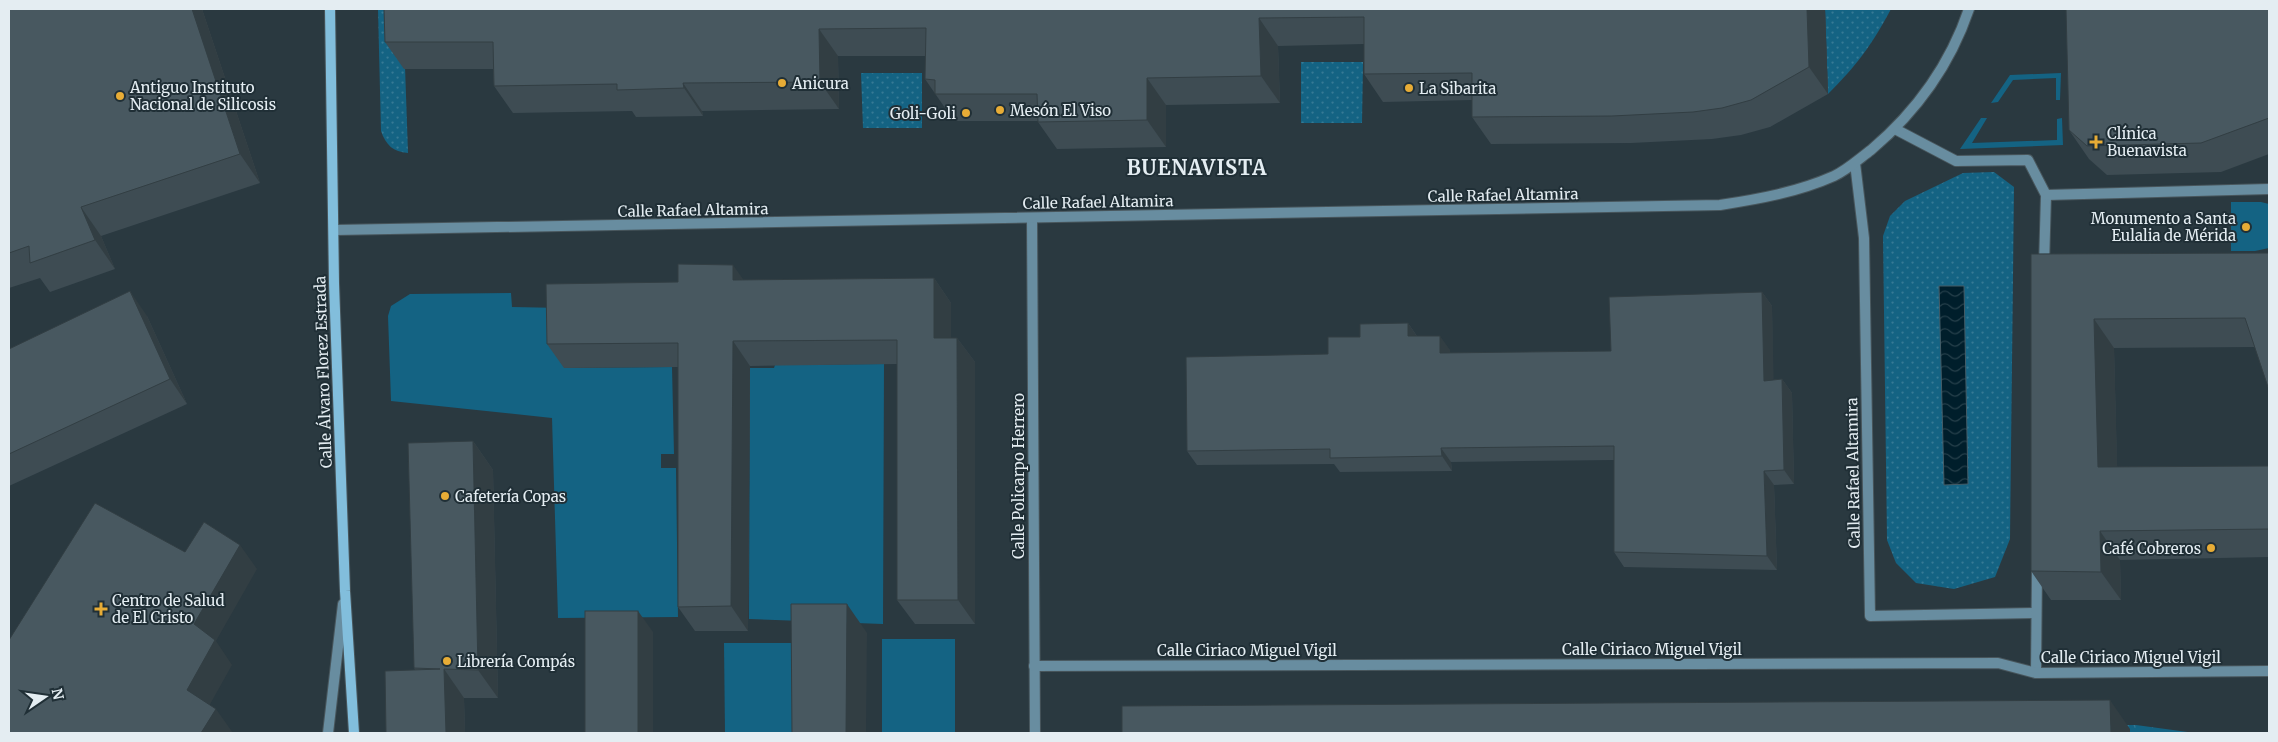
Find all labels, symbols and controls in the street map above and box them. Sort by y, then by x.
place label: Anicura [791,74,849,93]
marker: Anicura [776,77,788,89]
place label: Antiguo Instituto Nacional de Silicosis [129,78,276,114]
place label: La Sibarita [1419,79,1496,98]
marker: La Sibarita [1403,82,1415,94]
marker: Antiguo Instituto Nacional de Silicosis [114,90,126,102]
place label: Mesón El Viso [1010,101,1111,120]
place label: Goli-Goli [890,104,956,123]
marker: Mesón El Viso [994,104,1006,116]
marker: Goli-Goli [960,107,972,119]
place label: Clínica Buenavista [2107,124,2187,160]
marker: Clínica Buenavista [2089,135,2103,149]
district label: BUENAVISTA [1127,155,1267,180]
street label: Calle Rafael Altamira [1427,184,1579,206]
street label: Calle Rafael Altamira [1022,191,1174,213]
street label: Calle Rafael Altamira [617,199,769,221]
place label: Monumento a Santa Eulalia de Mérida [2091,209,2236,245]
marker: Monumento a Santa Eulalia de Mérida [2240,221,2252,233]
street label: Calle Álvaro Florez Estrada [309,276,336,469]
street label: Calle Policarpo Herrero [1009,393,1028,559]
street label: Calle Rafael Altamira [1842,397,1864,549]
place label: Cafetería Copas [455,487,566,506]
marker: Cafetería Copas [439,490,451,502]
place label: Café Cobreros [2102,539,2201,558]
marker: Café Cobreros [2205,542,2217,554]
place label: Centro de Salud de El Cristo [112,591,224,627]
marker: Centro de Salud de El Cristo [94,602,108,616]
street label: Calle Ciriaco Miguel Vigil [1562,640,1742,659]
street label: Calle Ciriaco Miguel Vigil [1157,641,1337,660]
street label: Calle Ciriaco Miguel Vigil [2041,648,2221,667]
place label: Librería Compás [457,652,575,671]
marker: Librería Compás [441,655,453,667]
north arrow [20,672,70,722]
text: N [48,687,68,701]

